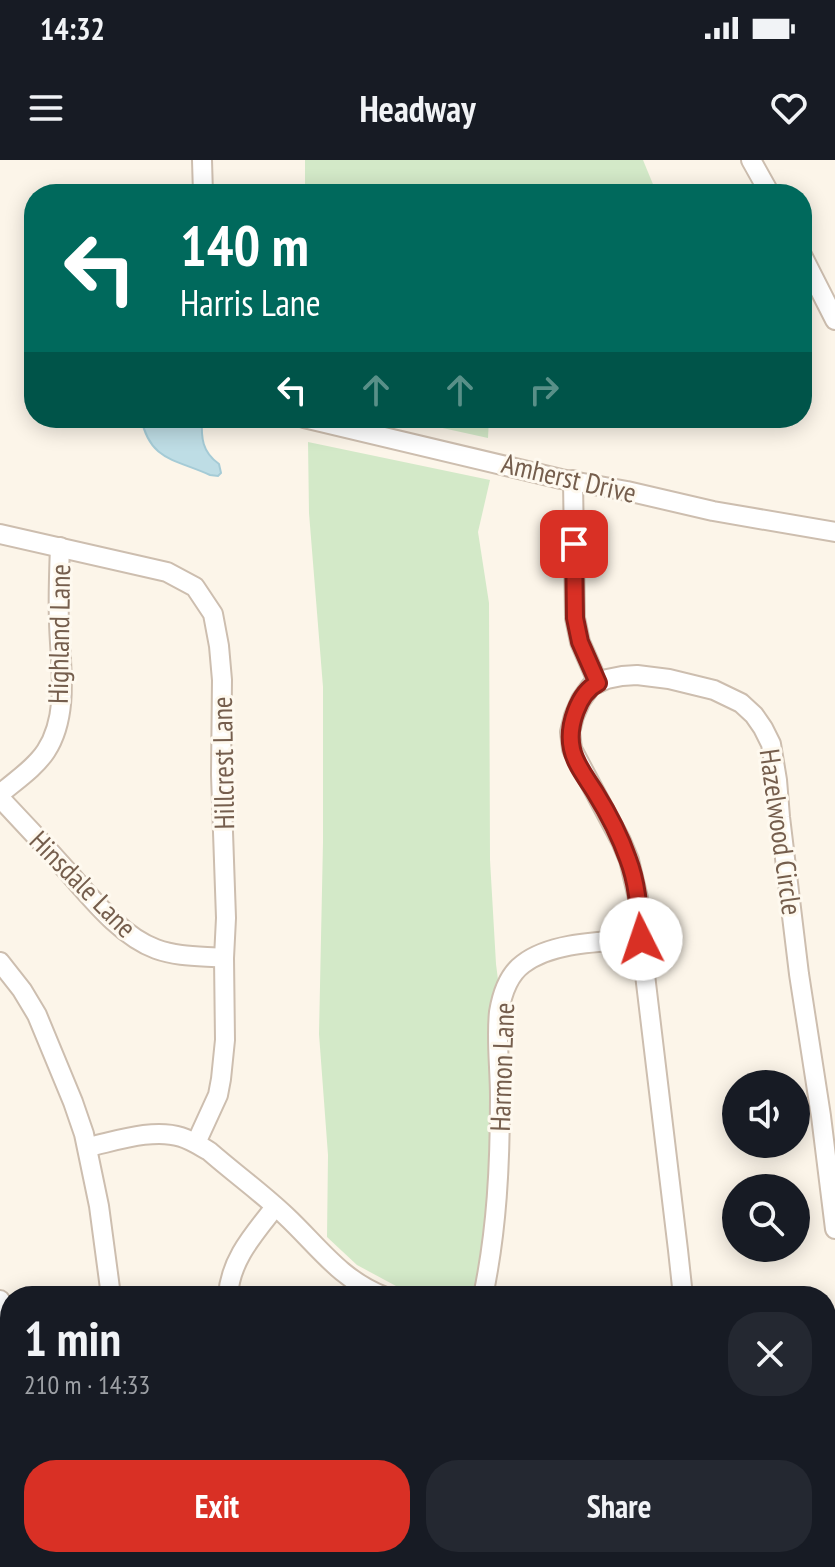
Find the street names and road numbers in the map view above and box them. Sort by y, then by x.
street label: Amherst Drive [498,444,640,511]
street label: Highland Lane [39,564,78,704]
street label: Hillcrest Lane [203,696,242,830]
street label: Hazelwood Circle [752,747,811,917]
street label: Hinsdale Lane [22,822,145,945]
street label: Harmon Lane [481,1002,522,1132]

